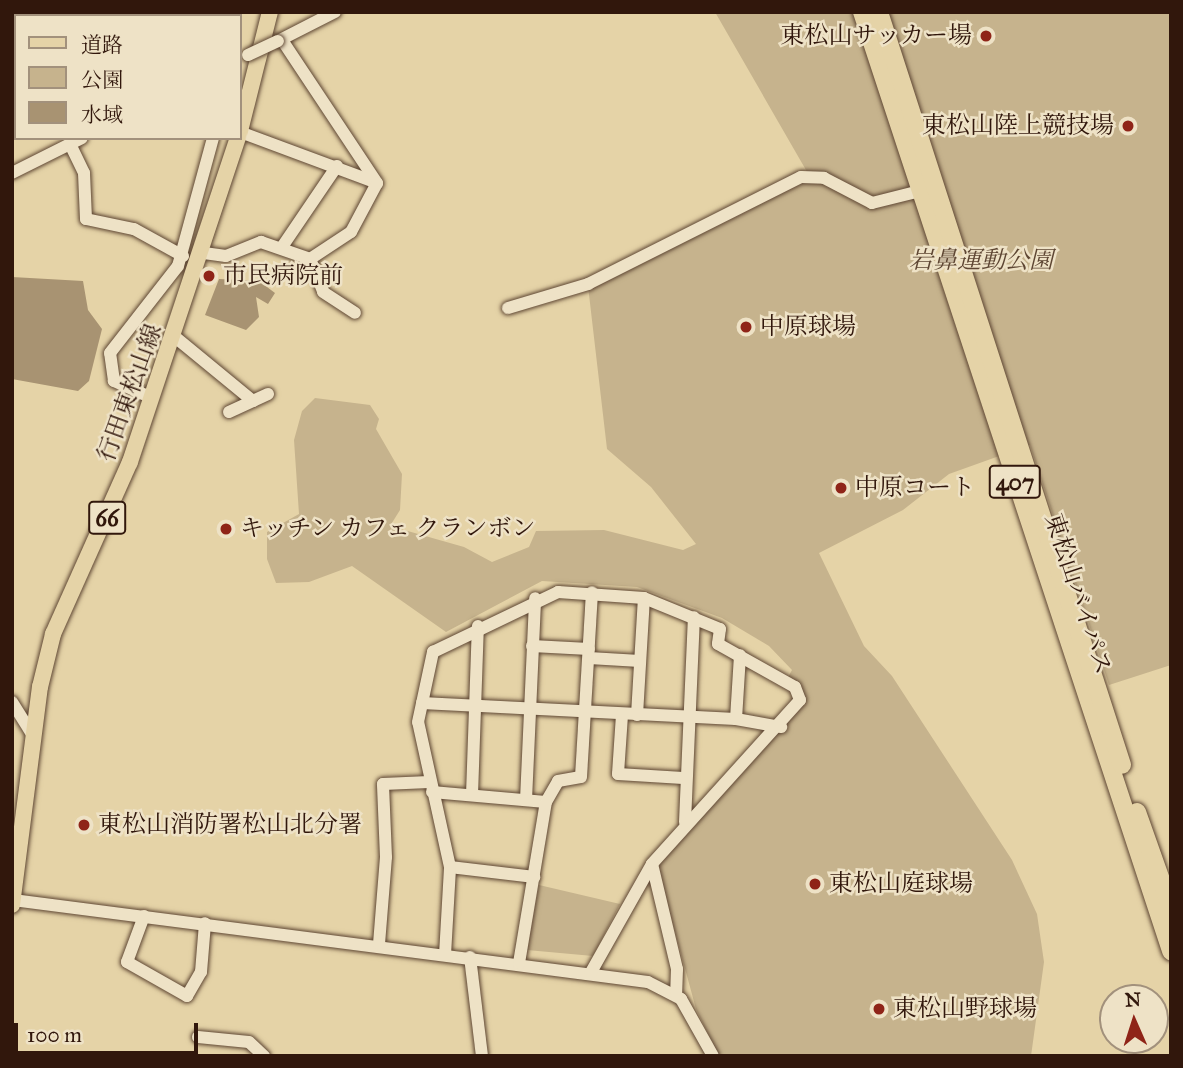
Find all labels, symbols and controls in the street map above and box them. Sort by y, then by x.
legend [14,14,242,140]
place label: 東松山サッカー場 [780,22,972,50]
marker: 東松山サッカー場 [978,28,994,44]
text: 道路 [81,32,123,58]
text: 公園 [81,67,123,93]
text: 水域 [81,102,123,128]
place label: 東松山陸上競技場 [922,112,1114,140]
marker: 東松山陸上競技場 [1120,118,1136,134]
park label: 岩鼻運動公園 [909,247,1053,275]
place label: 市民病院前 [223,262,343,290]
marker: 市民病院前 [201,268,217,284]
place label: 中原球場 [760,313,856,341]
marker: 中原球場 [738,319,754,335]
street label: 行田東松山線 [92,320,168,466]
road number: 407 [989,462,1041,502]
place label: 中原コート [855,474,975,502]
marker: 中原コート [833,480,849,496]
road number: 66 [88,498,126,538]
street label: 東松山バイパス [1038,510,1118,678]
place label: キッチン カフェ クランボン [240,515,538,543]
marker: キッチン カフェ クランボン [218,521,234,537]
place label: 東松山消防署松山北分署 [98,811,362,839]
marker: 東松山消防署松山北分署 [76,817,92,833]
place label: 東松山庭球場 [829,870,973,898]
marker: 東松山庭球場 [807,876,823,892]
north arrow [1099,984,1169,1054]
text: N [1124,988,1142,1011]
place label: 東松山野球場 [893,995,1037,1023]
marker: 東松山野球場 [871,1001,887,1017]
scale bar [18,1009,201,1052]
text: 100 m [27,1022,82,1048]

